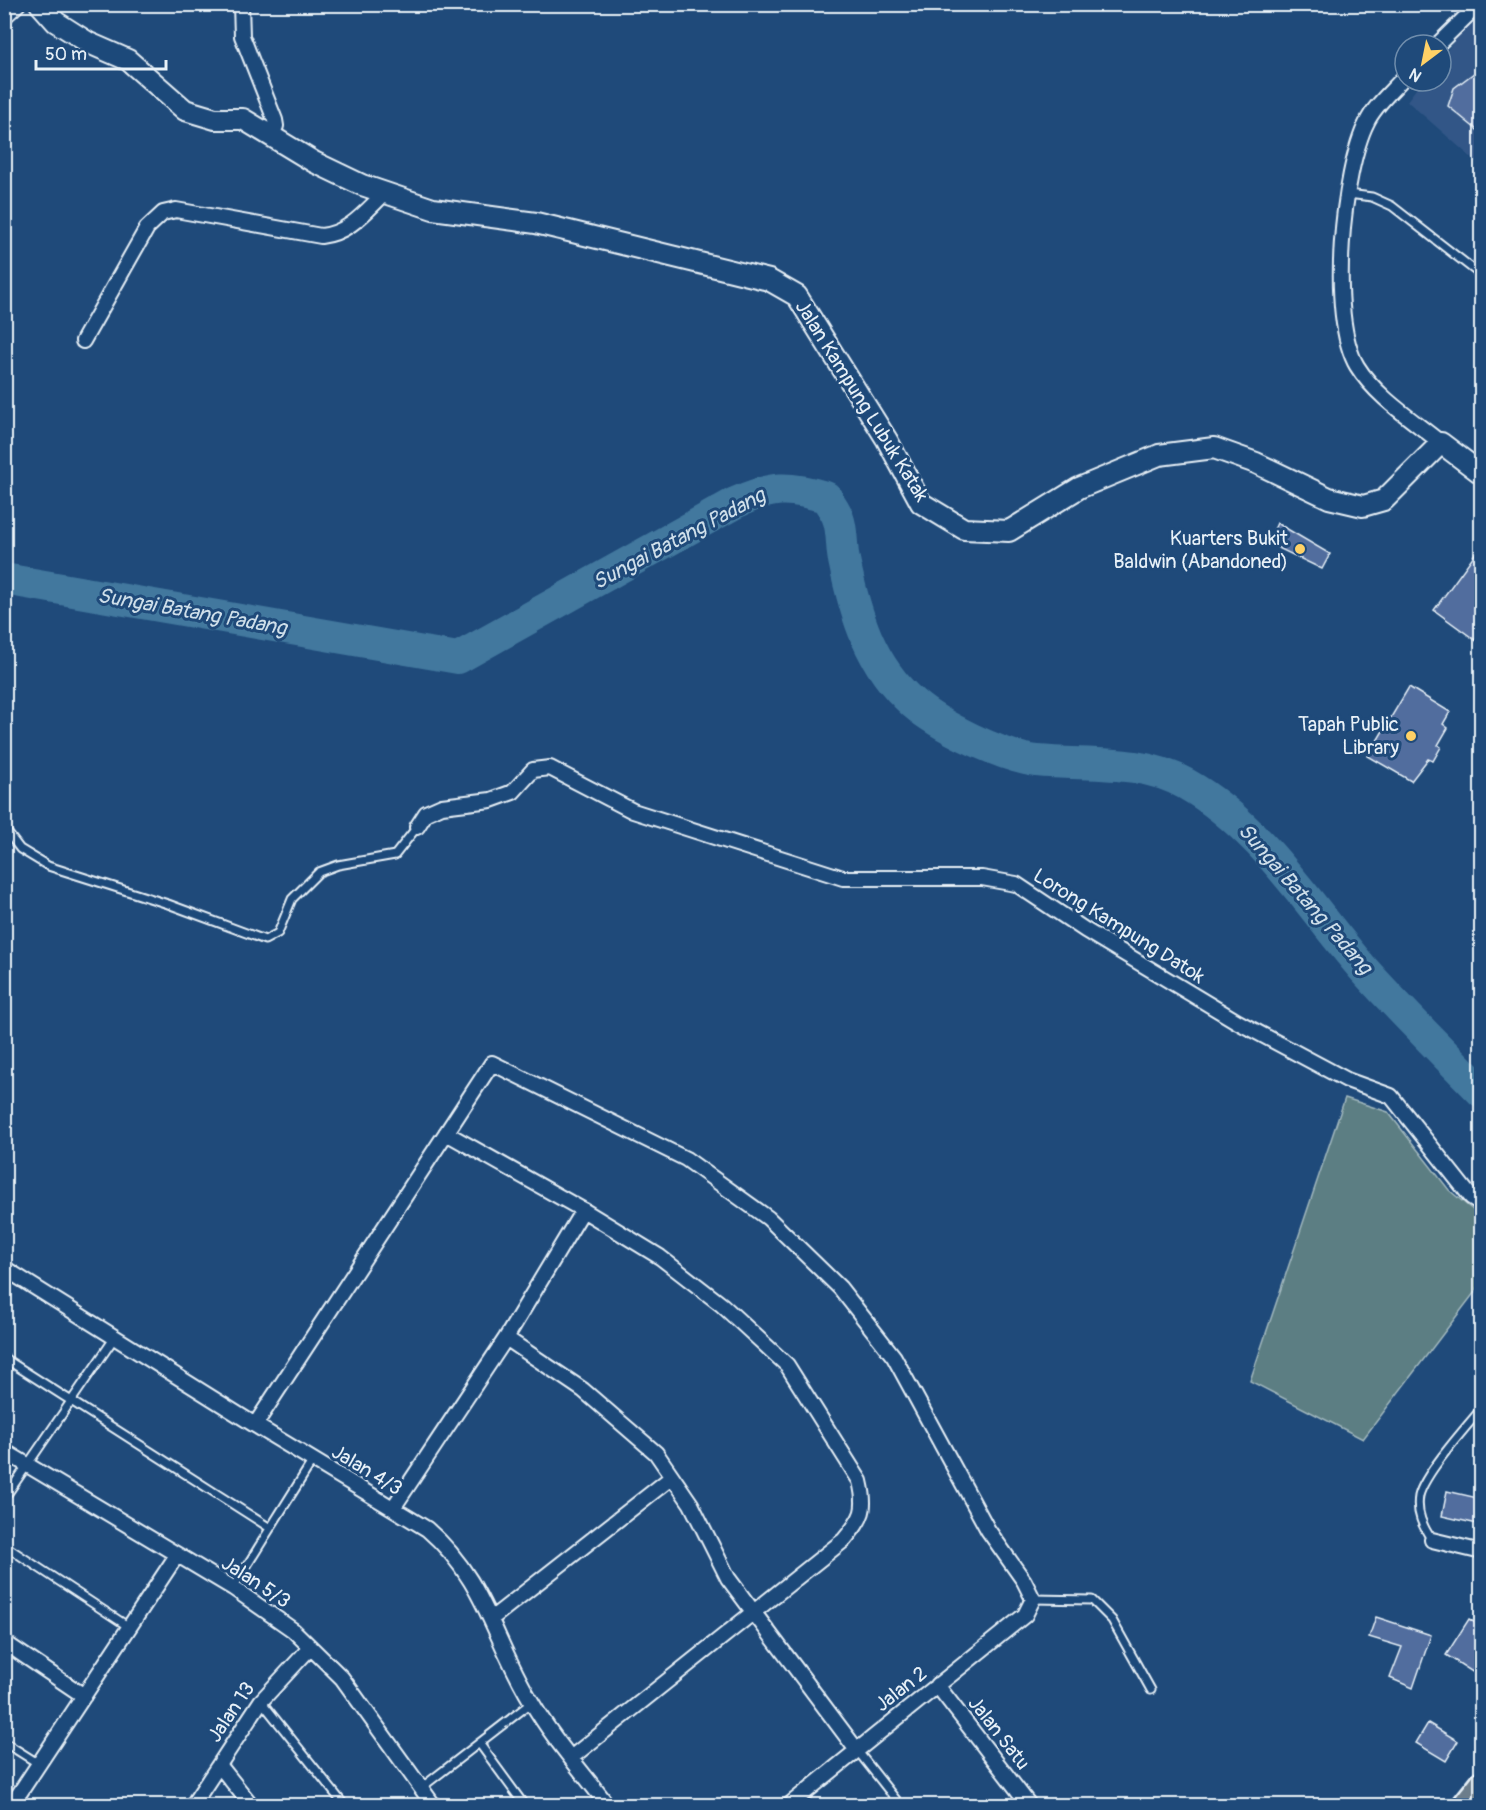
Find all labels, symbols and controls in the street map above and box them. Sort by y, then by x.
scale bar [36,33,166,71]
north arrow [1393,33,1453,93]
text: 50 m [45,43,87,66]
text: N [1406,63,1425,86]
street label: Jalan Kampung Lubuk Katak [790,296,935,507]
water label: Sungai Batang Padang [588,481,771,596]
place label: Kuarters Bukit Baldwin (Abandoned) [1113,526,1289,574]
marker: Kuarters Bukit Baldwin (Abandoned) [1293,542,1307,556]
water label: Sungai Batang Padang [95,582,290,642]
place label: Tapah Public Library [1298,712,1399,760]
marker: Tapah Public Library [1404,729,1418,743]
water label: Sungai Batang Padang [1232,818,1379,981]
street label: Lorong Kampung Datok [1029,863,1210,989]
street label: Jalan 4/3 [327,1439,407,1501]
street label: Jalan 5/3 [217,1550,295,1614]
street label: Jalan 2 [870,1661,932,1717]
street label: Jalan 13 [202,1677,260,1747]
street label: Jalan Satu [963,1691,1035,1775]

